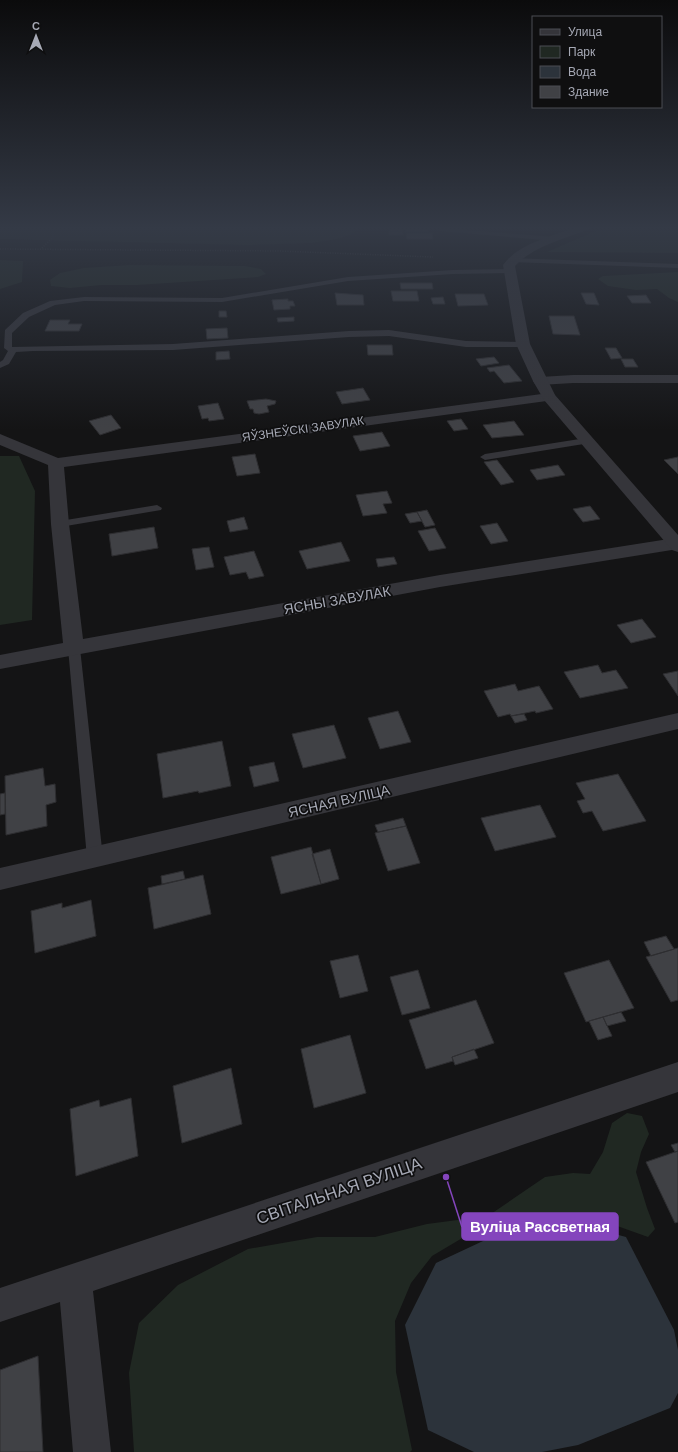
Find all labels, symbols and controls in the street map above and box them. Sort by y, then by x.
north arrow [16,16,56,56]
legend [532,16,662,108]
text: С [32,20,40,32]
text: Улица [568,25,602,39]
text: Парк [568,45,596,59]
text: Вода [568,65,596,79]
text: Здание [568,85,609,99]
street label: ЯЎЗНЕЎСКІ ЗАВУЛАК [241,413,365,444]
street label: ЯСНЫ ЗАВУЛАК [282,583,393,617]
street label: ЯСНАЯ ВУЛІЦА [287,781,392,820]
street label: СВІТАЛЬНАЯ ВУЛІЦА [254,1154,425,1228]
callout: Вуліца Рассветная [462,1213,618,1240]
text: Вуліца Рассветная [470,1218,610,1235]

